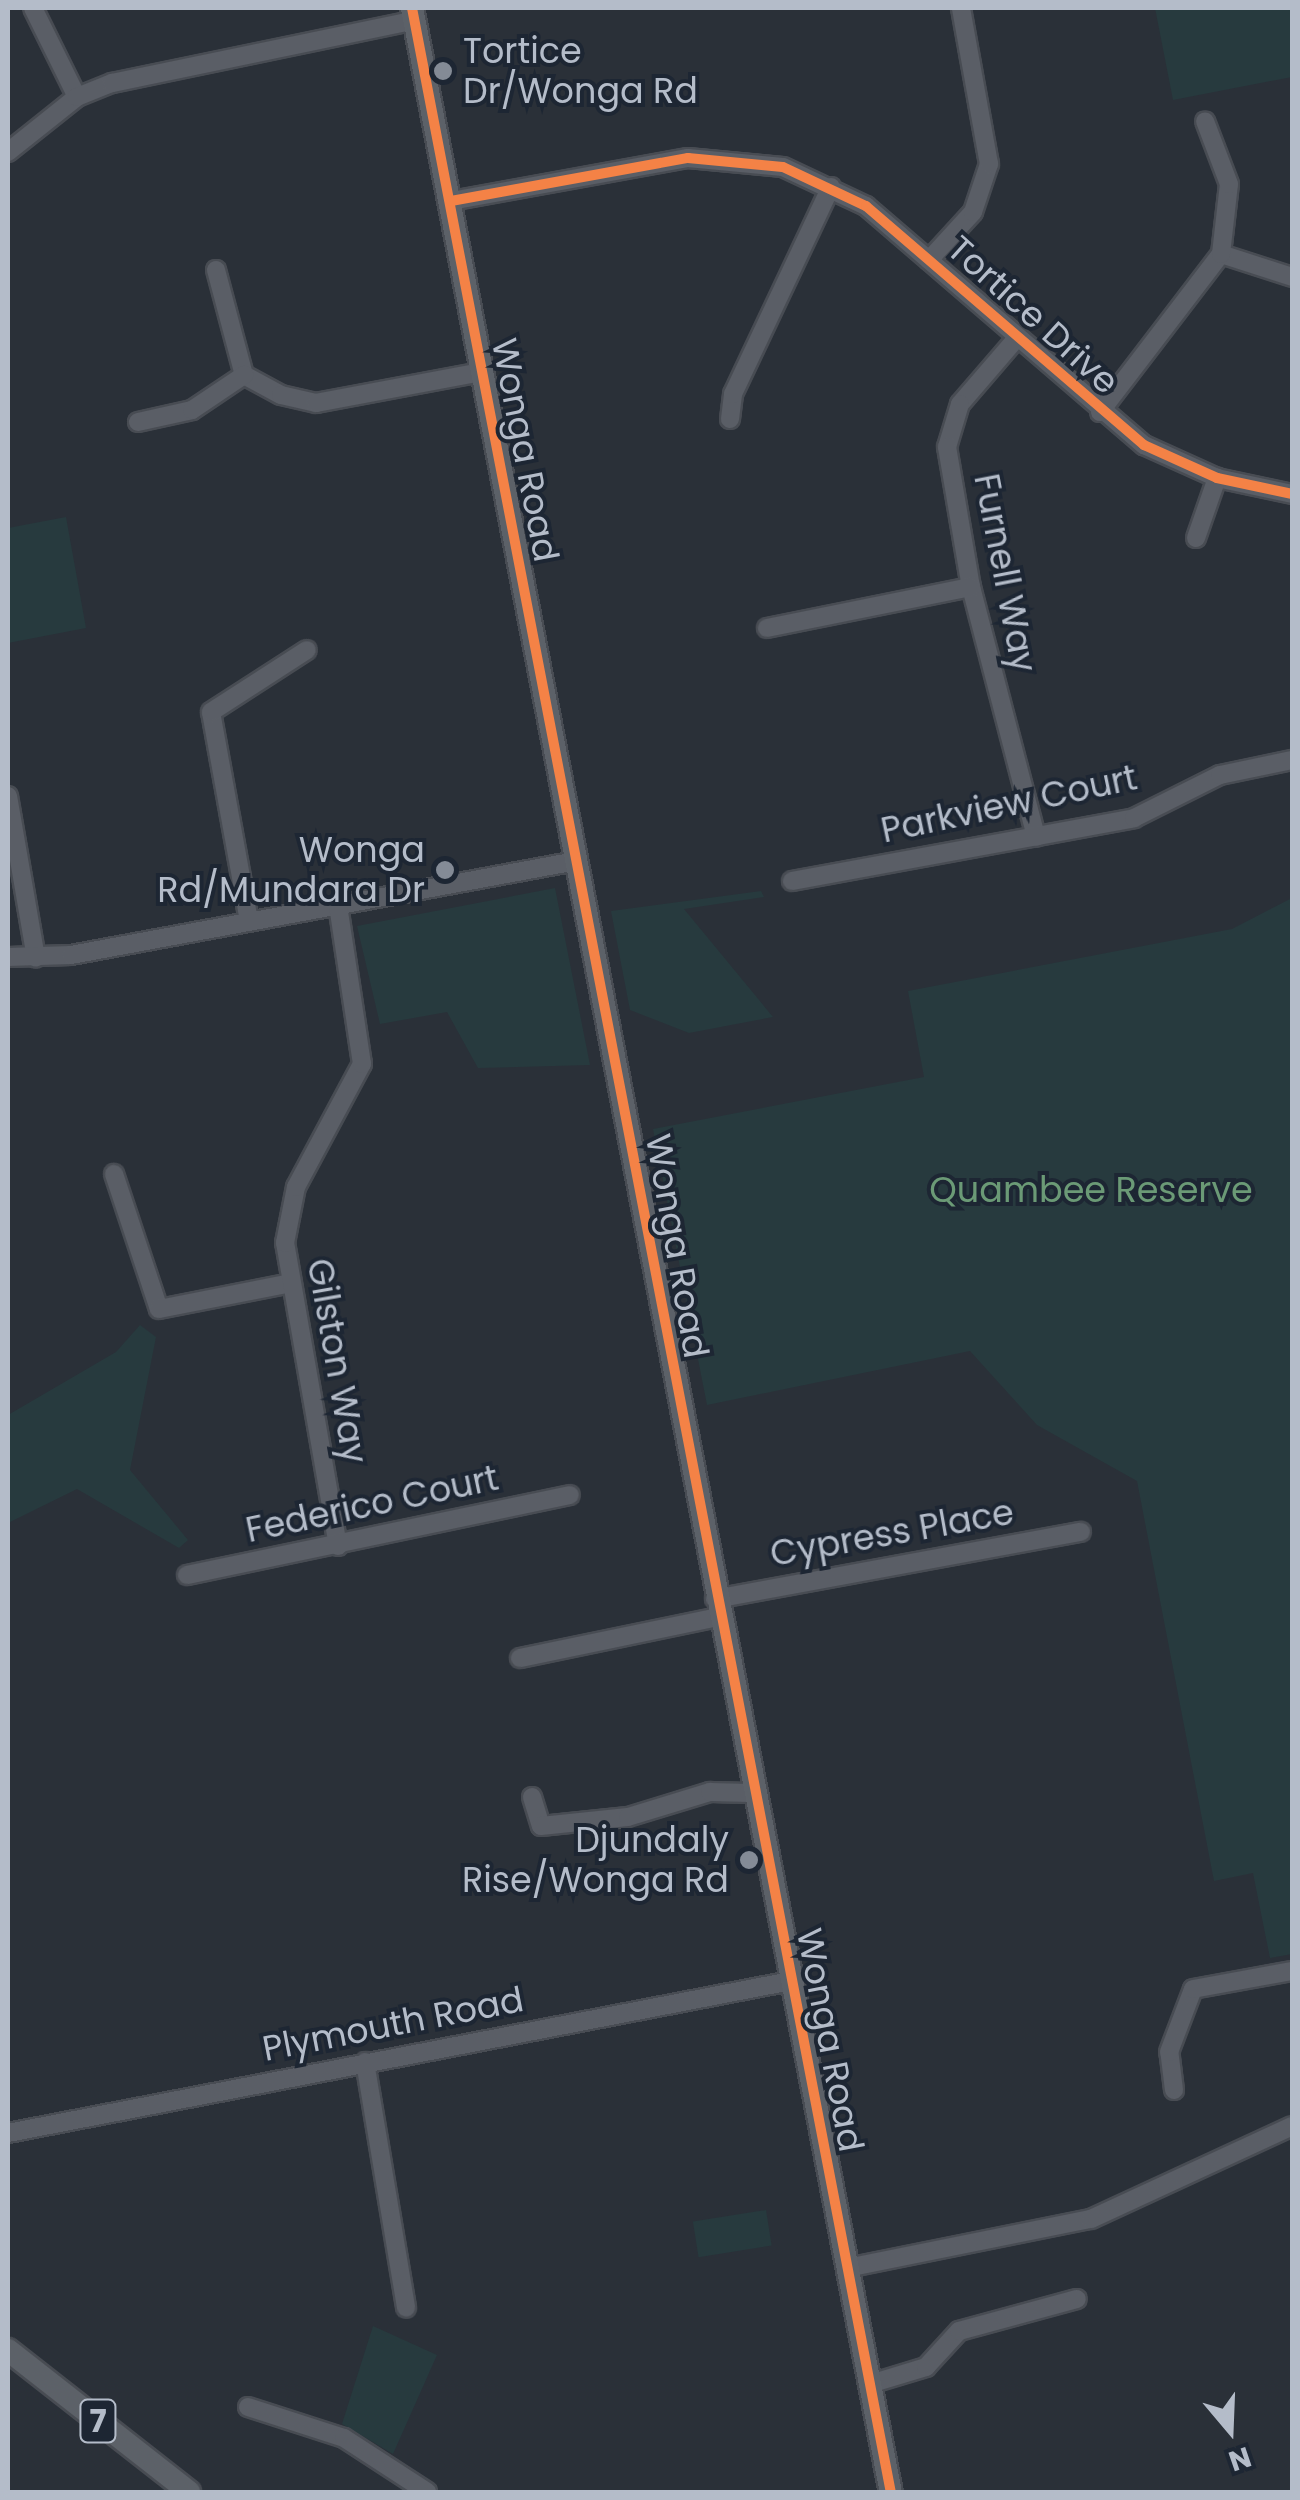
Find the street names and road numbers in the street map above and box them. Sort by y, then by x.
street label: Tortice Drive [939,227,1127,403]
street label: Wonga Road [483,335,567,565]
street label: Furnell Way [965,470,1045,676]
street label: Parkview Court [877,756,1141,852]
street label: Wonga Road [637,1131,717,1361]
street label: Gilston Way [298,1255,376,1467]
street label: Federico Court [242,1457,502,1551]
street label: Cypress Place [767,1491,1017,1575]
street label: Wonga Road [788,1925,872,2155]
street label: Plymouth Road [259,1978,527,2070]
road number: 7 [78,2394,118,2448]

